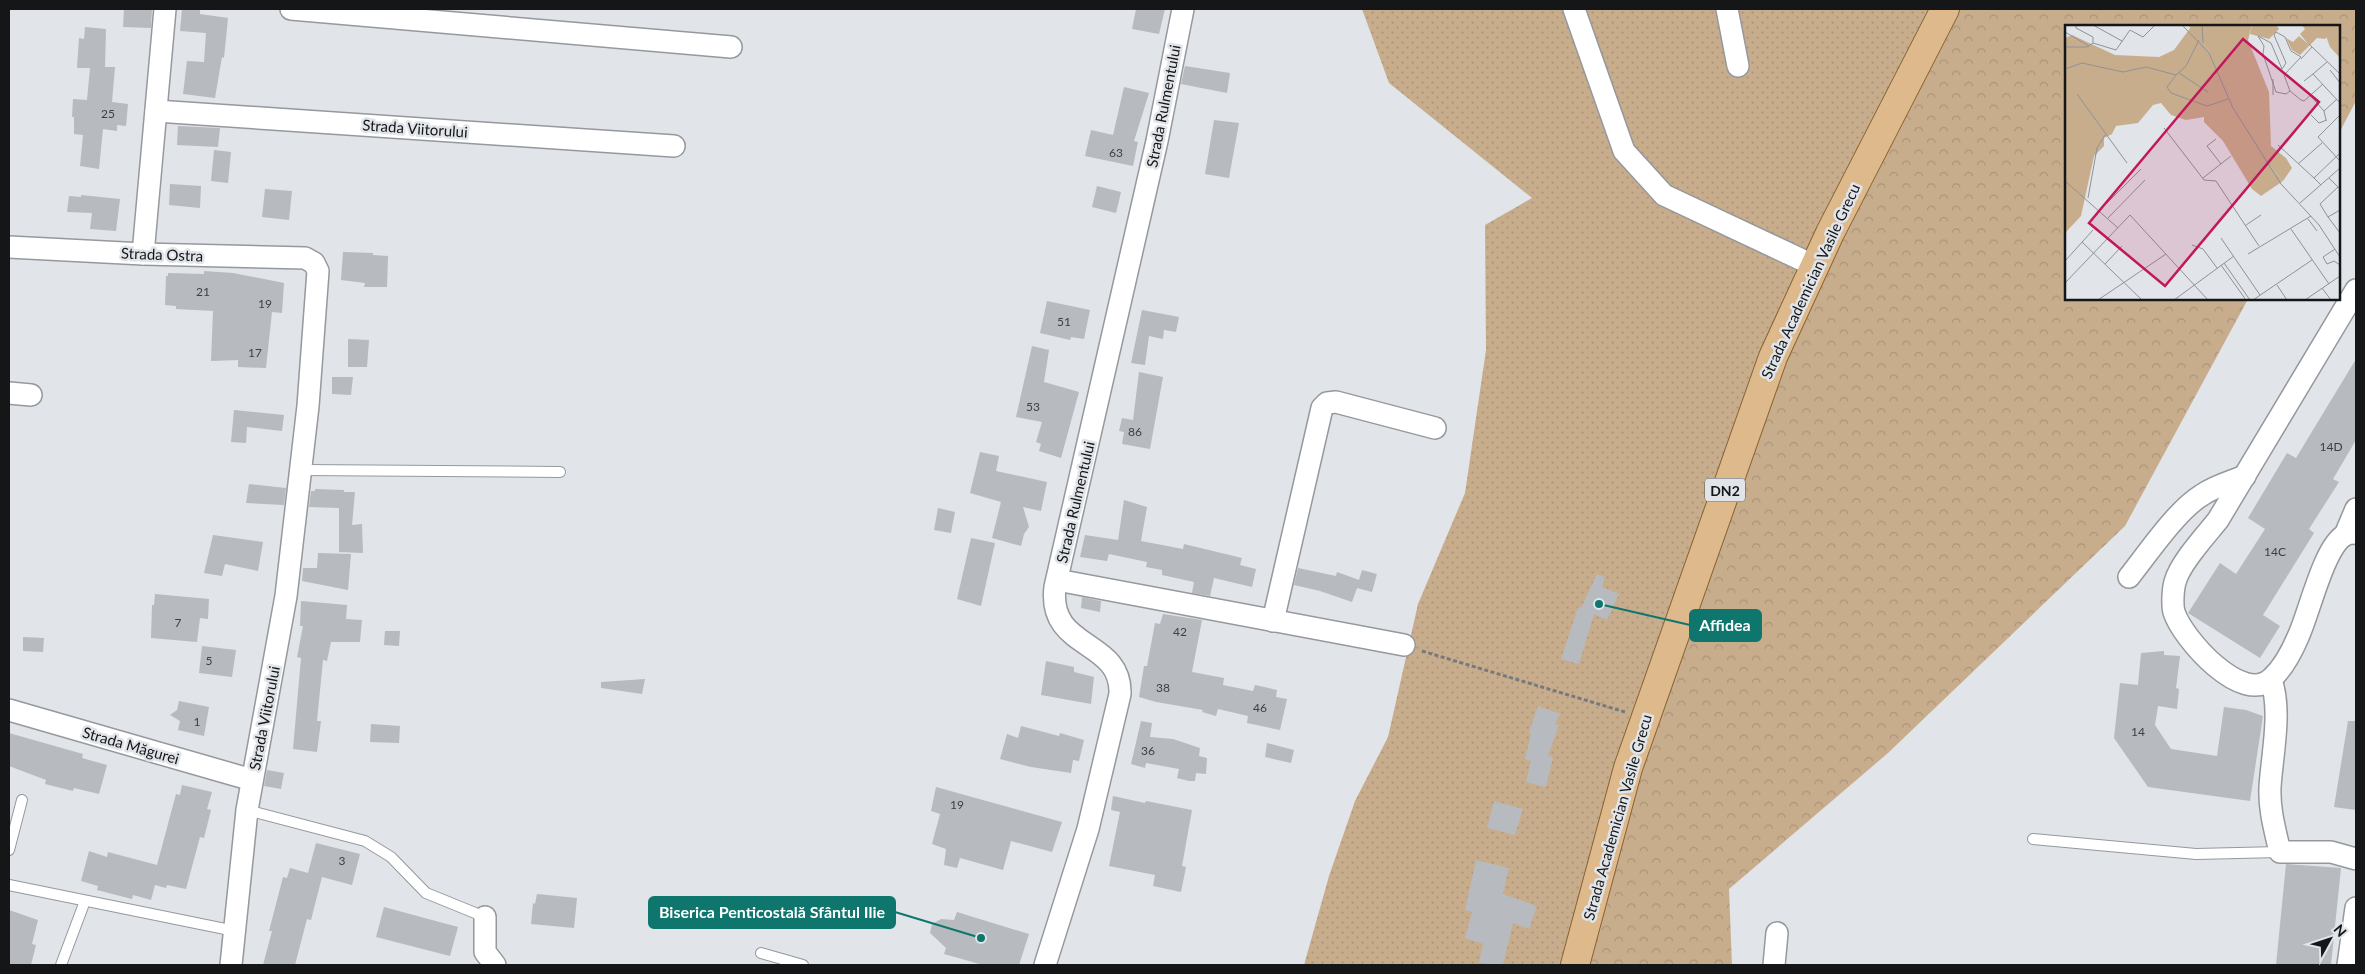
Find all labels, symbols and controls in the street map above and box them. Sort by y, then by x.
inset map [2065,25,2340,300]
street label: Strada Rulmentului [1142,43,1184,169]
house number: 25 [101,106,115,121]
street label: Strada Viitorului [362,115,468,141]
house number: 63 [1109,145,1123,160]
street label: Strada Academician Vasile Grecu [1757,181,1863,381]
street label: Strada Ostra [121,244,203,264]
house number: 21 [196,284,210,299]
house number: 19 [258,296,272,311]
house number: 51 [1057,314,1071,329]
house number: 17 [248,345,262,360]
house number: 53 [1026,399,1040,414]
house number: 86 [1128,424,1142,439]
street label: Strada Rulmentului [1052,439,1098,565]
house number: 14D [2319,439,2343,454]
road number: DN2 [1705,478,1745,502]
house number: 14C [2264,544,2286,559]
callout: Affidea [1690,610,1761,641]
house number: 7 [175,615,182,630]
text: Affidea [1698,615,1751,634]
house number: 42 [1173,624,1187,639]
house number: 5 [206,653,213,668]
street label: Strada Viitorului [245,664,283,772]
house number: 38 [1156,680,1170,695]
house number: 46 [1253,700,1267,715]
street label: Strada Academician Vasile Grecu [1579,712,1655,922]
house number: 1 [194,714,201,729]
street label: Strada Măgurei [81,723,181,767]
house number: 14 [2131,724,2145,739]
house number: 36 [1141,743,1155,758]
house number: 19 [950,797,964,812]
house number: 3 [339,853,346,868]
callout: Biserica Penticostală Sfântul Ilie [649,897,895,928]
text: Biserica Penticostală Sfântul Ilie [659,902,886,921]
north arrow [2305,914,2355,964]
text: N [2330,921,2350,940]

